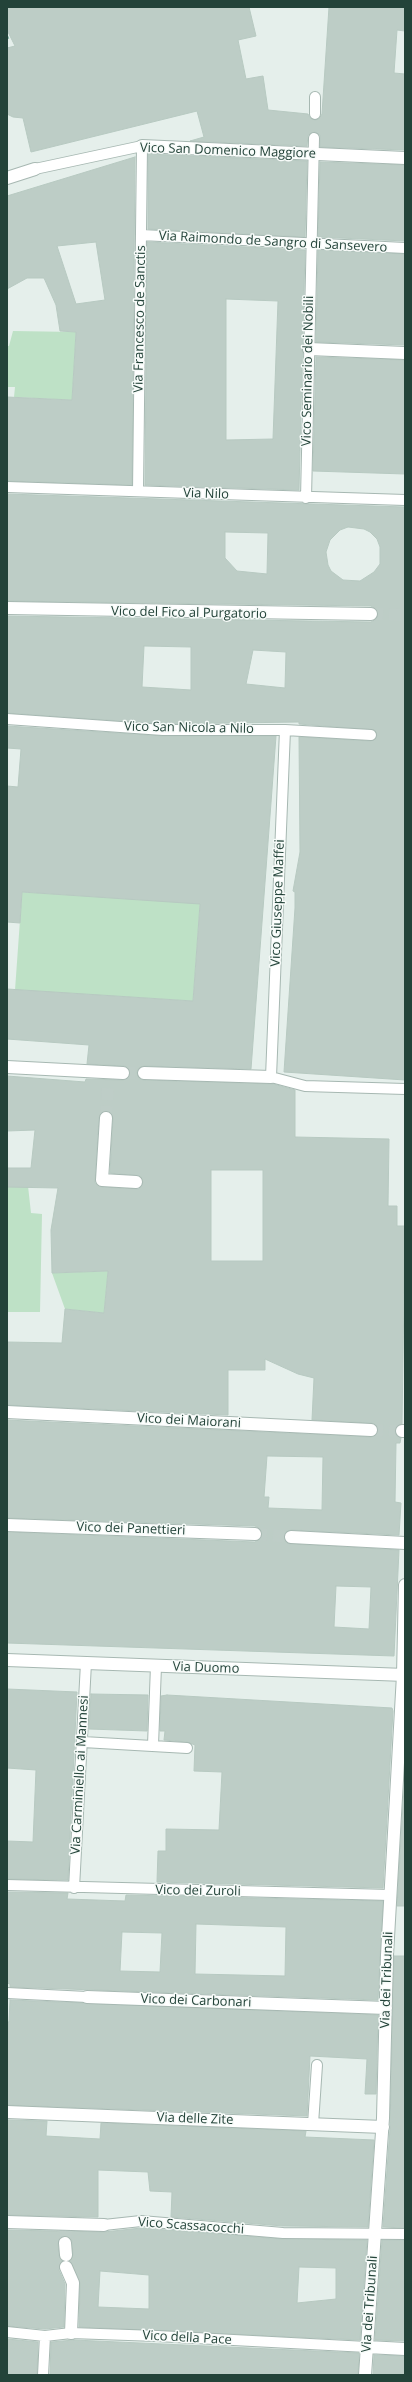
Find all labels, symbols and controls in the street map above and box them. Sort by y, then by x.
street label: Vico San Domenico Maggiore [140,140,316,162]
street label: Via Raimondo de Sangro di Sansevero [158,228,388,256]
street label: Via Francesco de Sanctis [131,245,149,393]
street label: Vico Seminario dei Nobili [299,296,317,446]
street label: Via Nilo [183,485,229,503]
street label: Vico del Fico al Purgatorio [111,604,267,622]
street label: Vico San Nicola a Nilo [124,719,254,737]
street label: Vico Giuseppe Maffei [268,839,288,967]
street label: Vico dei Maiorani [137,1410,241,1432]
street label: Vico dei Panettieri [76,1519,186,1539]
street label: Via Duomo [172,1659,240,1677]
street label: Via Carminiello ai Mannesi [68,1695,92,1855]
street label: Vico dei Zuroli [155,1882,241,1900]
street label: Via dei Tribunali [378,1931,396,2029]
street label: Vico dei Carbonari [140,1991,252,2011]
street label: Via delle Zite [156,2110,234,2128]
street label: Vico Scassacocchi [137,2215,245,2237]
street label: Via dei Tribunali [359,2255,381,2353]
street label: Vico della Pace [142,2328,232,2348]

